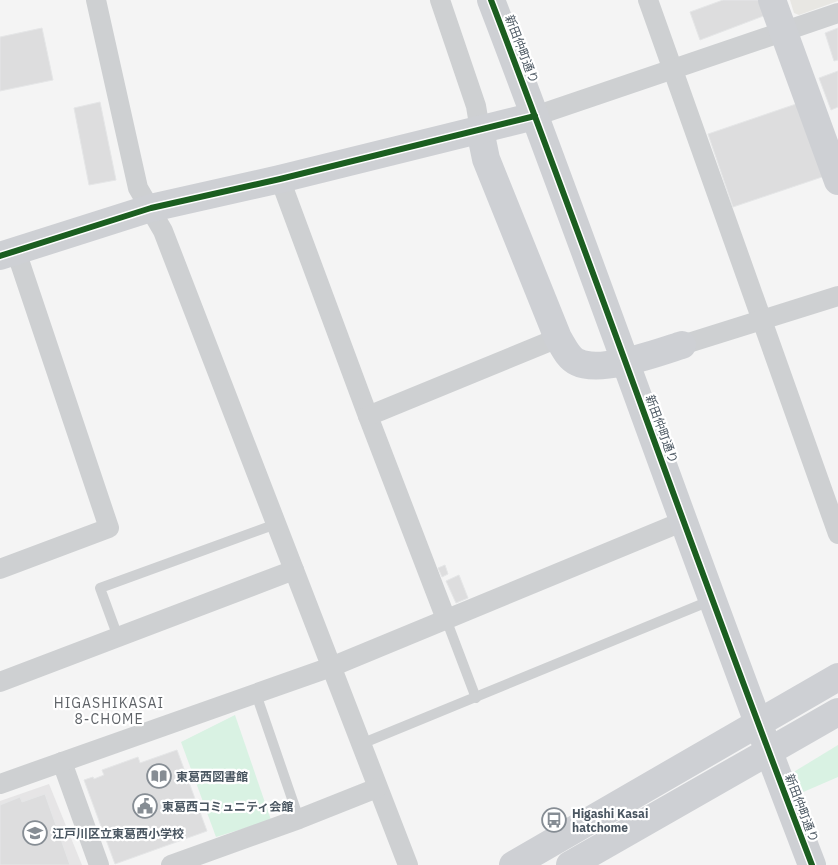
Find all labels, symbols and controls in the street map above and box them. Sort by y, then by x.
street label: 新田仲町通り [502,13,542,85]
street label: 新田仲町通り [643,393,681,465]
district label: HIGASHIKASAI 8-CHOME [54,694,164,728]
library icon: 東葛西図書館 [146,763,172,789]
place label: 東葛西図書館 [176,769,248,784]
street label: 新田仲町通り [782,772,822,844]
public building icon: 東葛西コミュニティ会館 [132,793,158,819]
place label: 東葛西コミュニティ会館 [162,799,293,814]
place label: Higashi Kasai hatchome [572,806,648,835]
bus stop icon: Higashi Kasai hatchome [541,807,567,833]
school or university icon: 江戸川区立東葛西小学校 [22,820,48,846]
place label: 江戸川区立東葛西小学校 [52,826,184,841]

